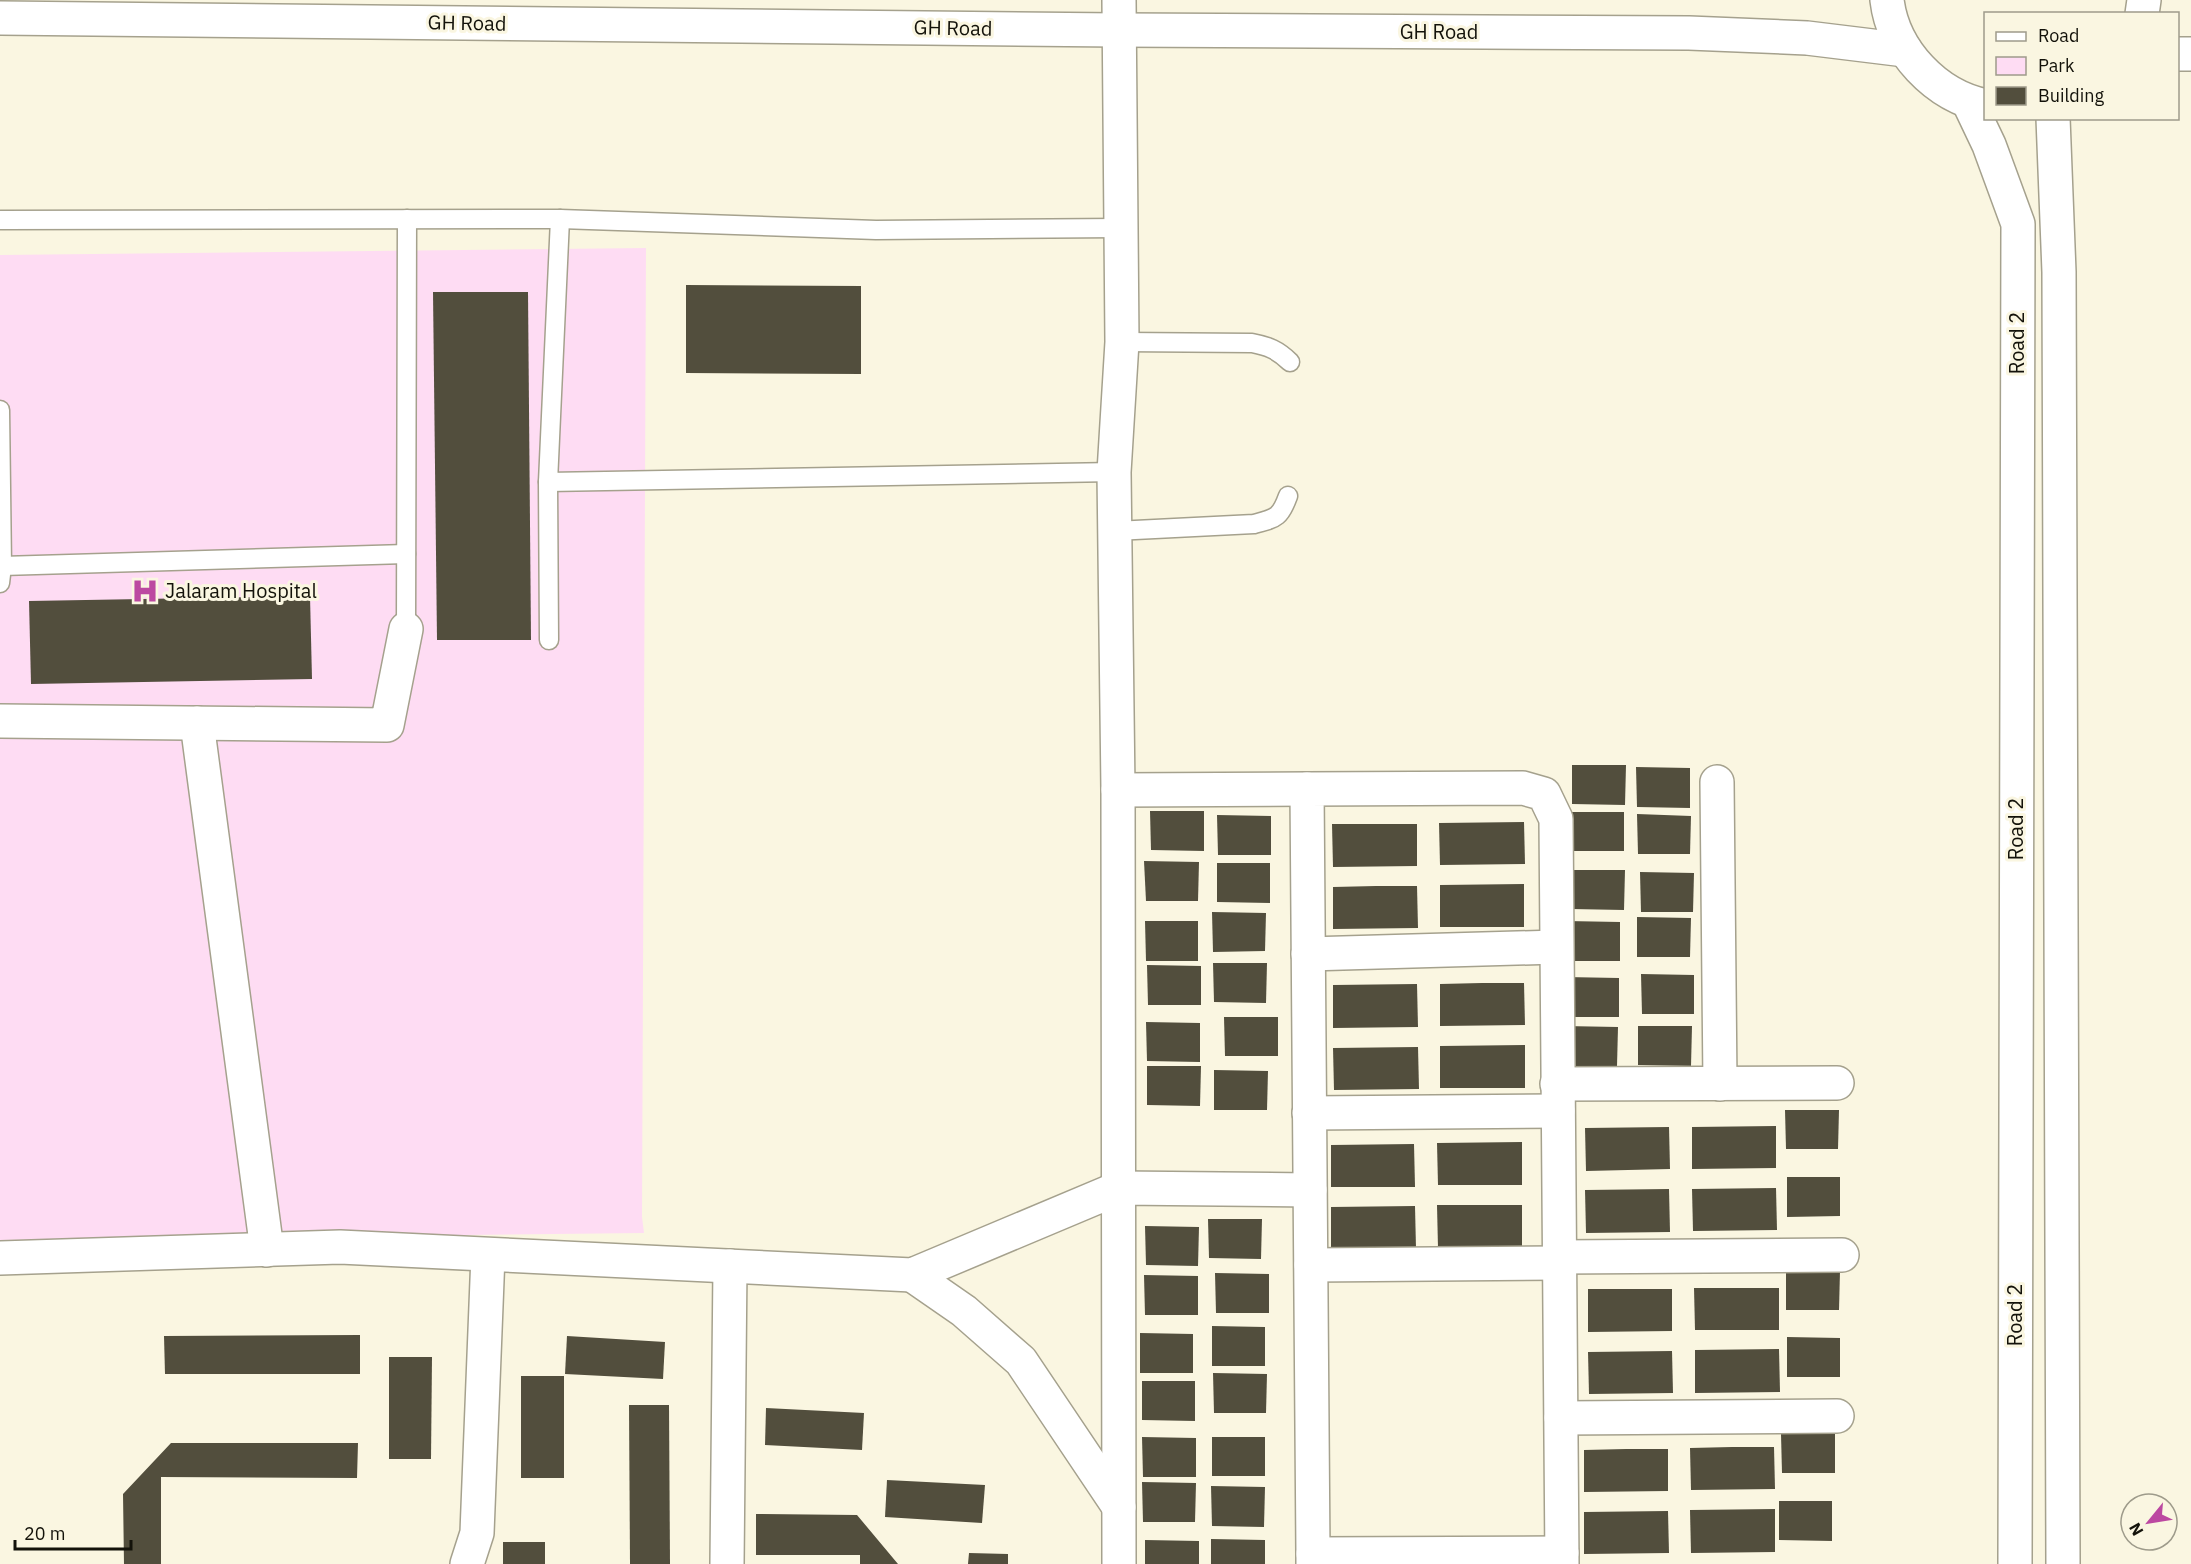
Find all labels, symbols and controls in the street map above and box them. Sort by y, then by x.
street label: GH Road [427,8,507,37]
legend [1984,12,2179,120]
street label: GH Road [913,13,993,42]
street label: GH Road [1400,18,1478,45]
text: Road [2038,24,2079,47]
text: Park [2038,54,2075,77]
text: Building [2038,84,2105,107]
street label: Road 2 [2003,312,2030,374]
hospital icon: Jalaram Hospital [130,576,160,606]
place label: Jalaram Hospital [165,577,317,604]
street label: Road 2 [2002,798,2029,860]
street label: Road 2 [2001,1284,2028,1346]
north arrow [2119,1492,2179,1552]
scale bar [15,1513,130,1551]
text: N [2124,1519,2148,1540]
text: 20 m [24,1522,66,1545]

